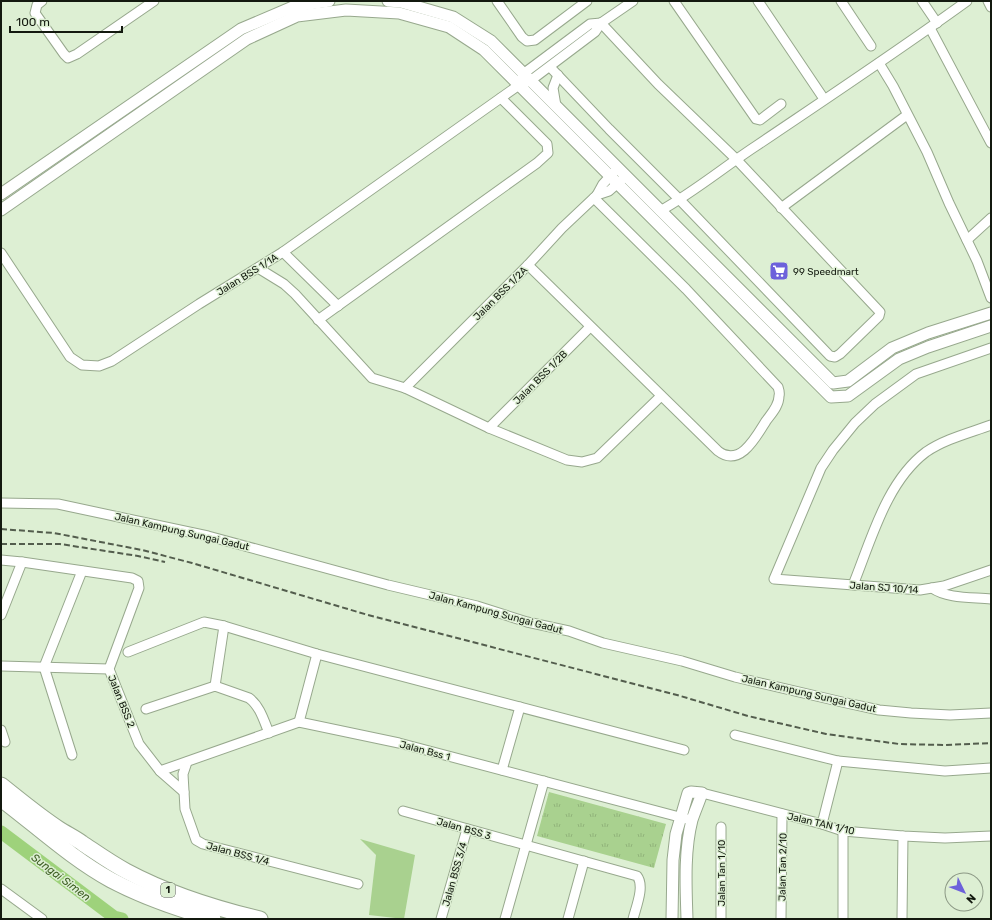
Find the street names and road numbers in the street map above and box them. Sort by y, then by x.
street label: Jalan BSS 1/1A [215,251,281,298]
street label: Jalan BSS 1/2A [471,264,530,323]
street label: Jalan BSS 1/2B [511,348,570,407]
street label: Jalan Kampung Sungai Gadut [113,511,250,553]
street label: Jalan SJ 10/14 [849,580,919,596]
street label: Jalan Kampung Sungai Gadut [428,589,564,637]
street label: Jalan BSS 2 [105,673,137,730]
street label: Jalan Kampung Sungai Gadut [740,673,877,715]
street label: Jalan Bss 1 [398,738,451,763]
street label: Jalan TAN 1/10 [786,810,856,838]
street label: Jalan BSS 3 [435,815,492,842]
street label: Jalan Tan 2/10 [776,833,790,901]
street label: Jalan BSS 1/4 [205,840,270,868]
street label: Jalan Tan 1/10 [716,840,728,906]
street label: Jalan BSS 3/4 [440,841,470,908]
road number: 1 [161,883,175,897]

